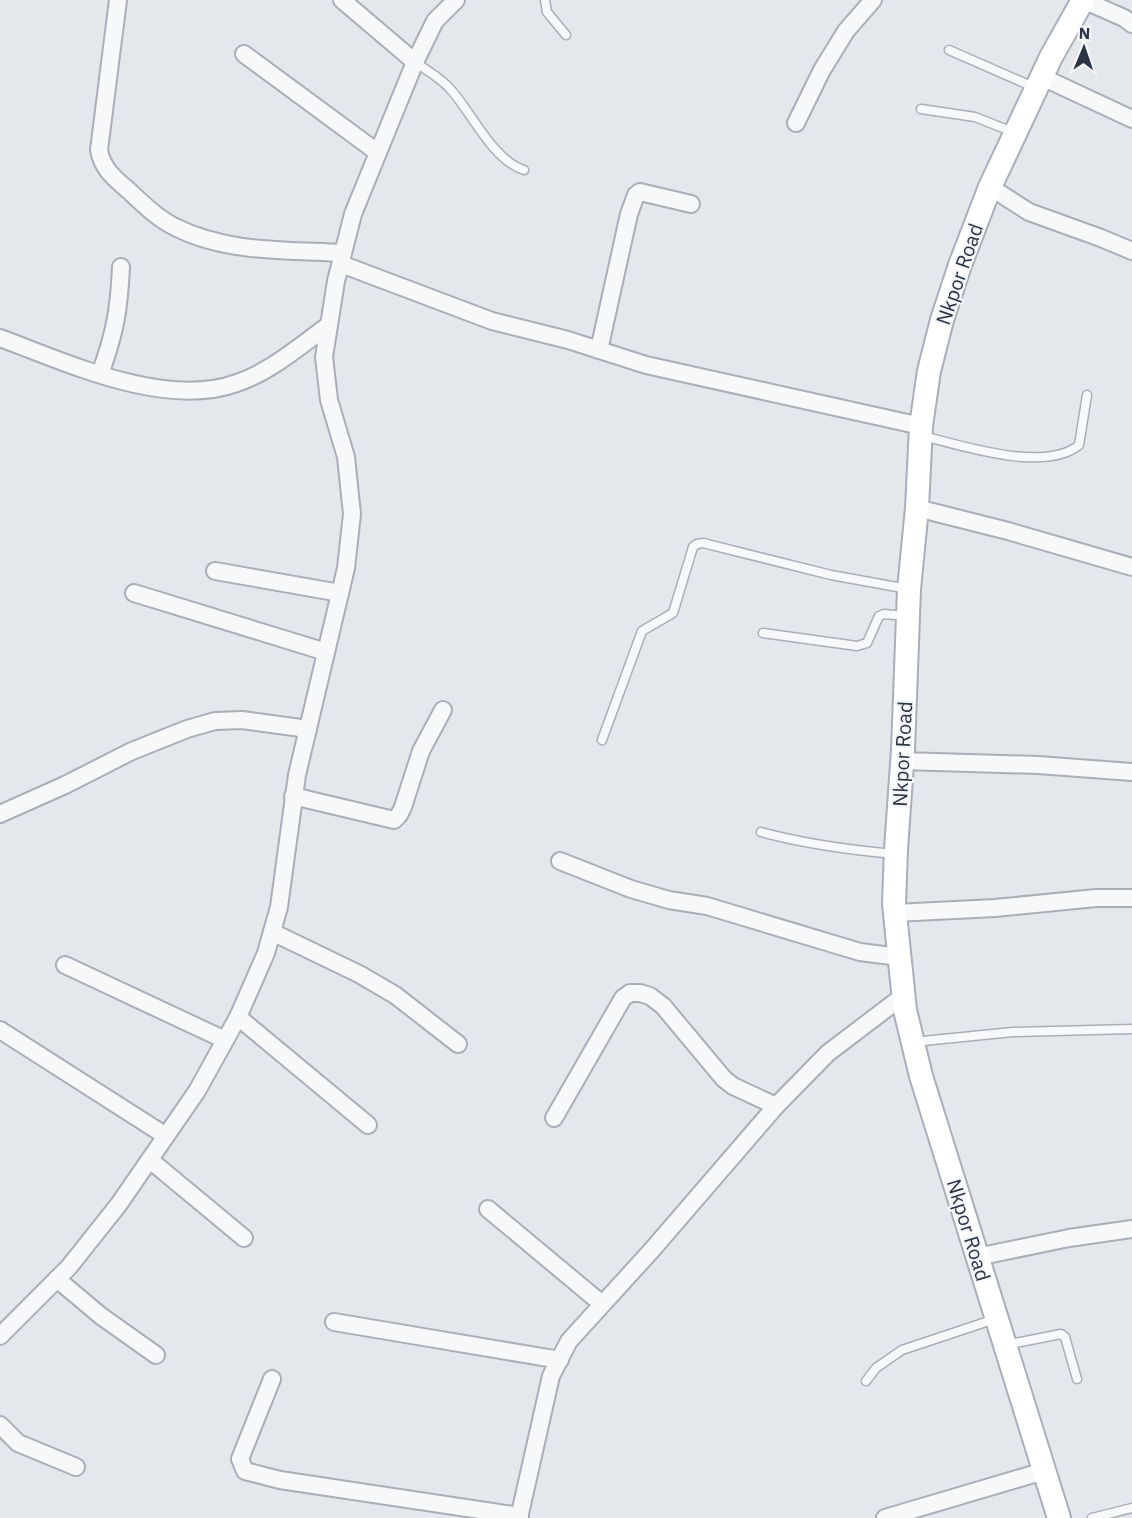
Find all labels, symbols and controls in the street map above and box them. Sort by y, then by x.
north arrow [1054,18,1114,78]
text: N [1078,23,1091,43]
street label: Nkpor Road [929,220,989,328]
street label: Nkpor Road [886,701,918,807]
street label: Nkpor Road [941,1176,997,1284]

